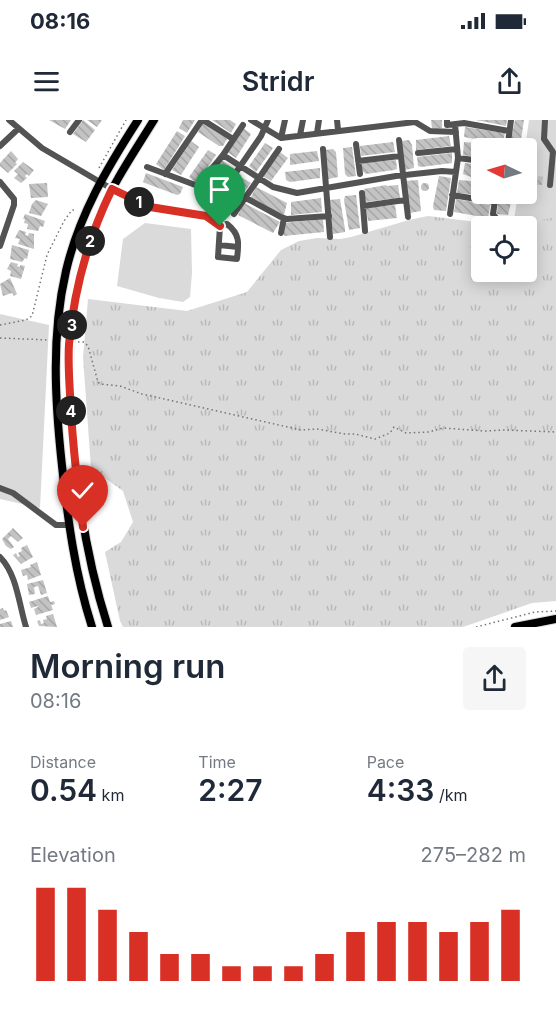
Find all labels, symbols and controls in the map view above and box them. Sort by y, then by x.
text: 08:16 [30,8,90,34]
icon: menu [30,65,63,98]
text: Stridr [242,65,314,98]
icon: share [493,65,526,98]
north arrow [471,138,537,204]
map controls [471,138,537,282]
pin [194,164,245,226]
icon: arrive [203,173,236,206]
pin: 1 [124,187,154,217]
text: 1 [136,192,142,212]
button: locate [471,216,537,282]
pin: 2 [75,226,105,256]
text: 2 [85,231,95,251]
pin: 3 [57,310,87,340]
text: 3 [67,315,77,335]
pin: 4 [56,396,86,426]
text: 4 [66,401,76,421]
pin [57,465,108,527]
icon: check [66,474,99,507]
text: Morning run [30,646,225,686]
button: share [463,647,526,710]
text: 08:16 [30,689,81,713]
text: Distance [30,752,96,772]
text: Time [198,752,236,772]
text: Pace [367,752,404,772]
text: 0.54 [30,772,97,808]
text: 2:27 [198,772,263,808]
text: 4:33 [367,772,434,808]
text: km [97,785,124,805]
text: /km [434,785,467,805]
text: Elevation [30,843,116,867]
text: 275–282 m [421,843,526,867]

